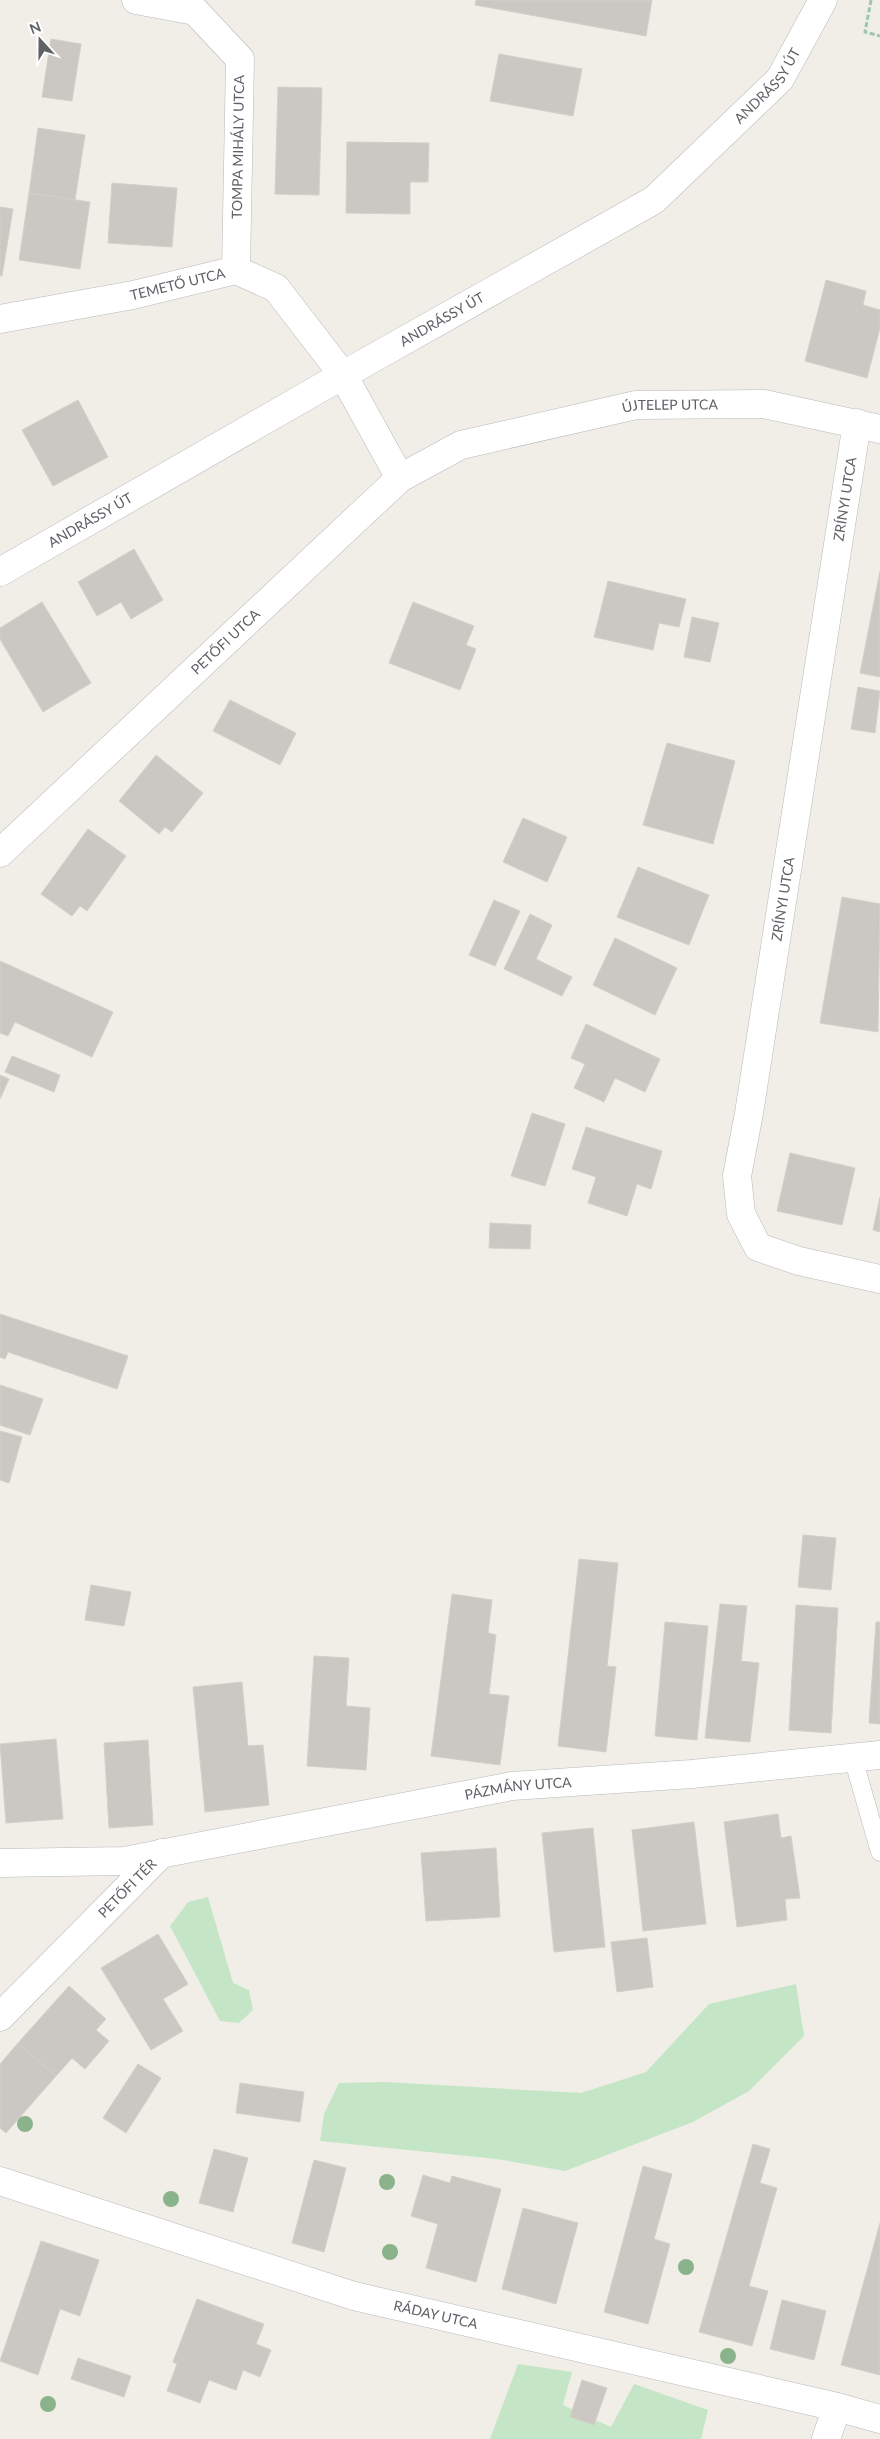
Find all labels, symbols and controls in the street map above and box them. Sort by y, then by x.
north arrow [15,15,65,65]
text: N [27,18,43,37]
street label: ANDRÁSSY ÚT [730,44,804,127]
street label: TOMPA MIHÁLY UTCA [228,74,247,219]
street label: TEMETŐ UTCA [128,264,227,303]
street label: ANDRÁSSY ÚT [396,288,488,350]
street label: ÚJTELEP UTCA [620,395,718,416]
street label: ZRÍNYI UTCA [829,455,860,542]
street label: ANDRÁSSY ÚT [45,489,136,551]
street label: PETŐFI UTCA [187,605,263,678]
street label: ZRÍNYI UTCA [767,855,798,942]
street label: PÁZMÁNY UTCA [463,1773,573,1803]
street label: PETŐFI TÉR [94,1855,160,1921]
street label: RÁDAY UTCA [392,2296,480,2332]

